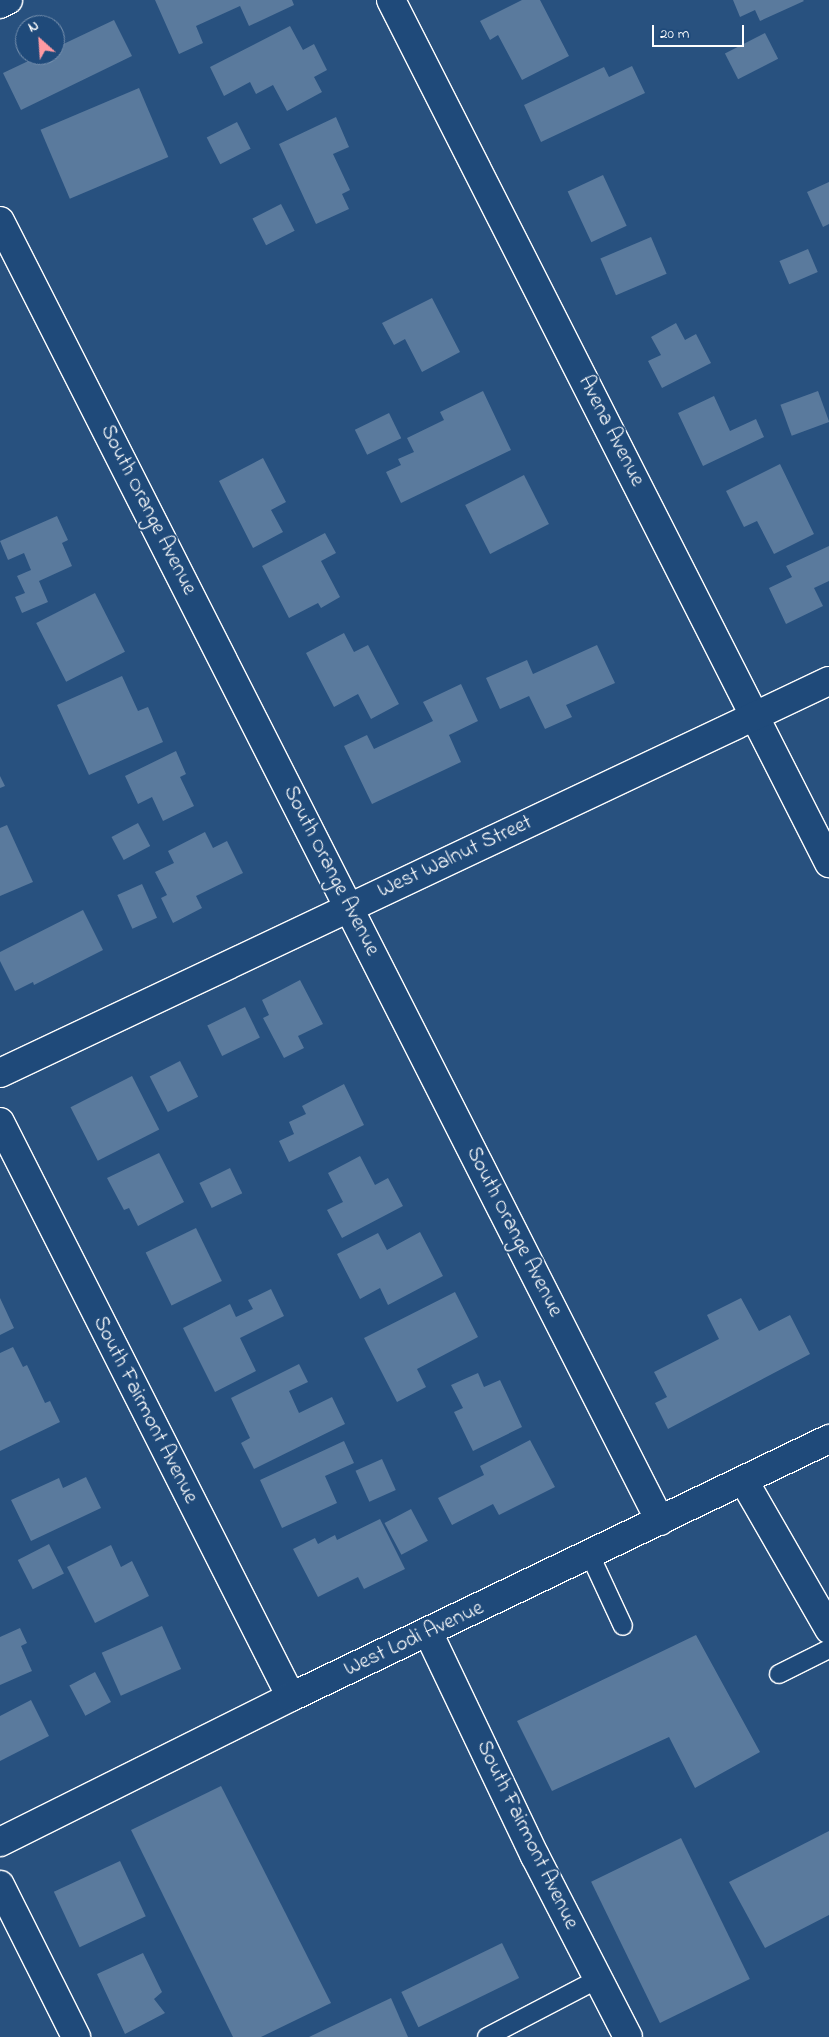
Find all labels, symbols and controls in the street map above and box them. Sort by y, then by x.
north arrow [15,15,65,65]
text: N [25,15,42,38]
scale bar [654,15,746,47]
text: 20 m [660,23,689,45]
street label: Avena Avenue [572,371,650,491]
street label: South Orange Avenue [94,421,202,599]
street label: South Orange Avenue [277,782,385,960]
street label: West Walnut Street [374,810,536,904]
street label: South Orange Avenue [460,1143,568,1321]
street label: South Fairmont Avenue [87,1312,203,1508]
street label: West Lodi Avenue [340,1596,488,1682]
street label: South Fairmont Avenue [470,1737,584,1933]

